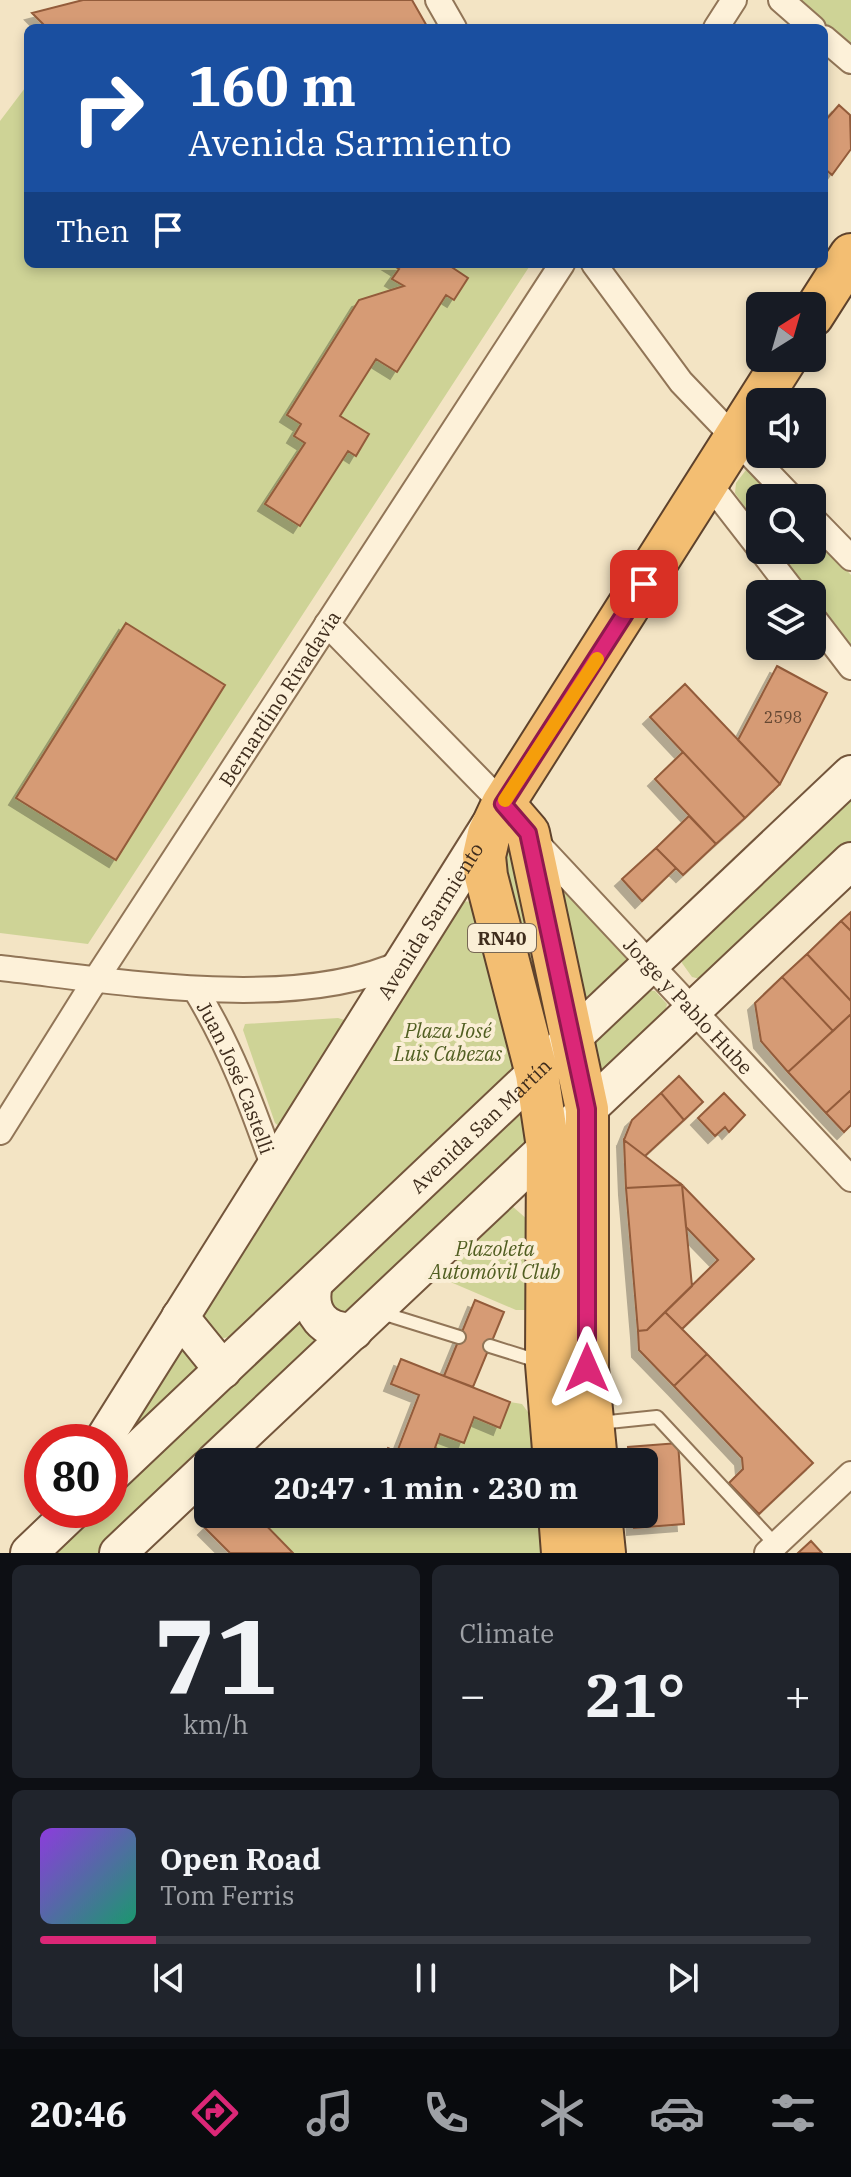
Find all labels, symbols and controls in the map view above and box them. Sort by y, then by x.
text: 160 m [188,49,356,121]
icon: right [56,56,160,160]
text: Avenida Sarmiento [188,119,512,166]
icon: arrive [146,208,190,252]
text: Then [56,211,130,250]
north arrow [746,292,826,372]
map controls [746,292,826,660]
button: sound [746,388,826,468]
button: search [746,484,826,564]
pin [610,550,678,618]
icon: arrive [622,562,666,606]
button: layers [746,580,826,660]
street label: Bernardino Rivadavia [212,605,346,791]
house number: 2598 [764,707,802,727]
street label: Avenida Sarmiento [370,837,489,1004]
road number: RN40 [468,924,536,952]
street label: Jorge y Pablo Hube [618,931,760,1080]
street label: Juan José Castelli [191,996,281,1158]
park label: Plaza José Luis Cabezas [393,1017,503,1067]
street label: Avenida San Martín [404,1052,557,1199]
park label: Plazoleta Automóvil Club [427,1235,561,1285]
position arrow [545,1326,629,1410]
speed limit sign: 80 [24,1424,128,1528]
text: 20:47 · 1 min · 230 m [274,1468,578,1507]
text: 71 [153,1587,278,1723]
text: Climate [460,1616,554,1650]
text: 21° [585,1655,685,1734]
text: − [460,1666,486,1723]
text: + [785,1666,811,1723]
text: km/h [183,1707,249,1741]
text: Open Road [160,1839,321,1878]
text: Tom Ferris [160,1878,294,1912]
icon: previous [147,1956,191,2000]
icon: pause [404,1956,448,2000]
icon: next [661,1956,705,2000]
icon: directions [187,2085,243,2141]
icon: music [302,2085,358,2141]
icon: phone [418,2085,474,2141]
icon: climate [534,2085,590,2141]
icon: car [649,2085,705,2141]
icon: filters [765,2085,821,2141]
text: 20:46 [30,2090,127,2137]

